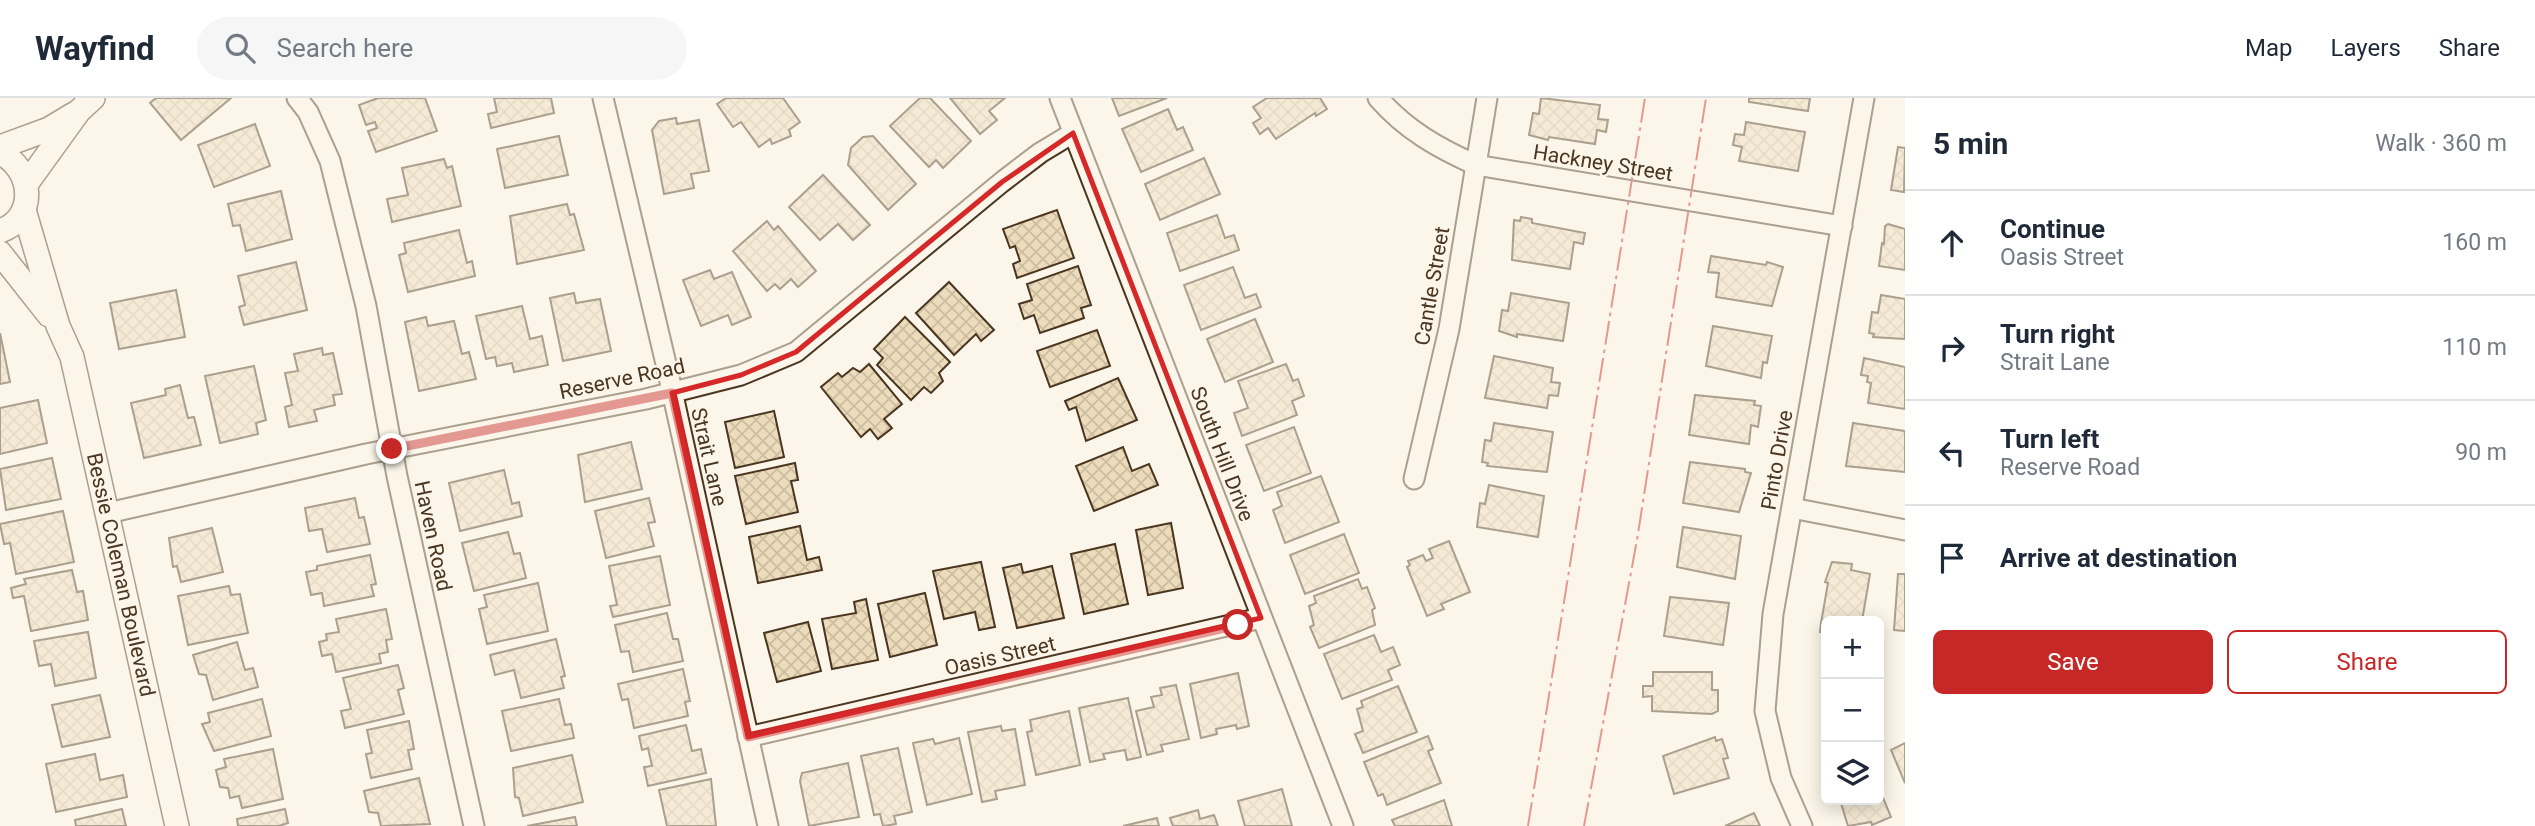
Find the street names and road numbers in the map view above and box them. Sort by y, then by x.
street label: Hackney Street [1531,140,1675,186]
street label: Cantle Street [1410,225,1454,347]
street label: Reserve Road [557,354,687,404]
street label: South Hill Drive [1185,383,1259,525]
street label: Strait Lane [686,406,732,508]
street label: Pinto Drive [1756,408,1798,512]
street label: Bessie Coleman Boulevard [82,451,160,699]
street label: Haven Road [410,479,456,593]
street label: Oasis Street [942,632,1058,680]

